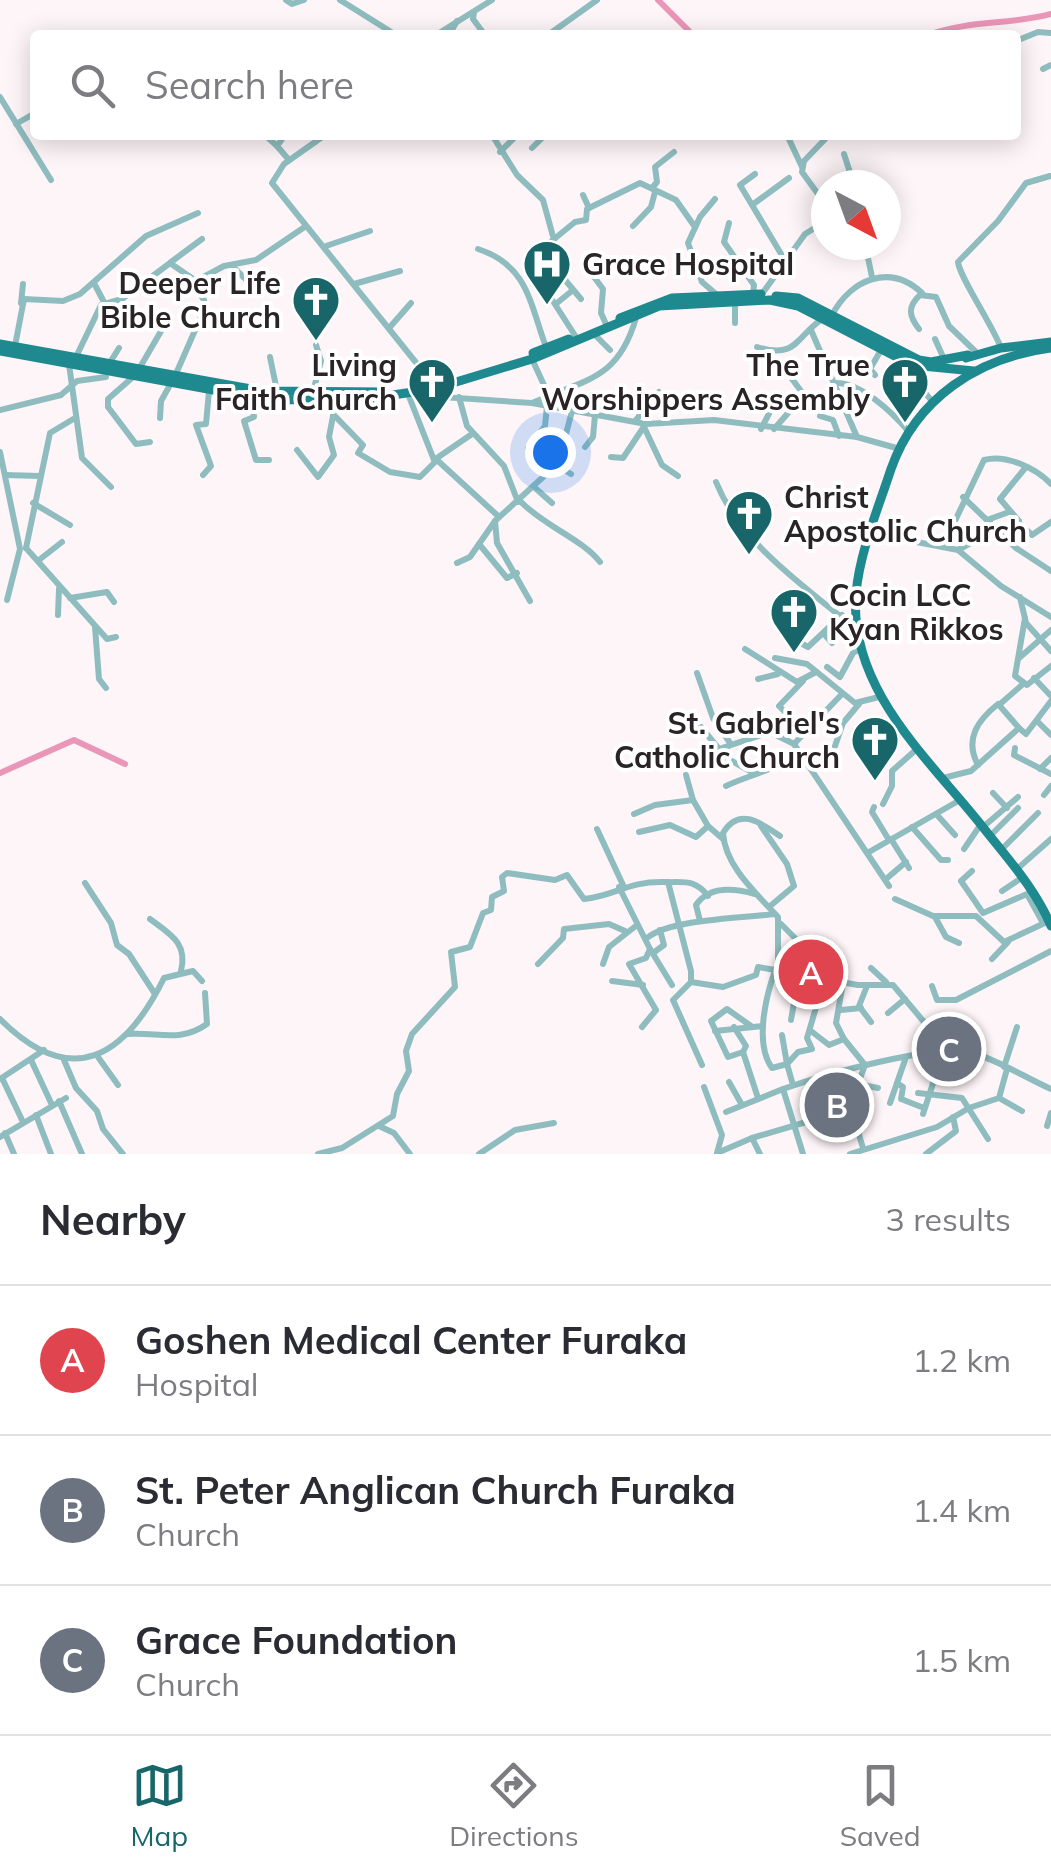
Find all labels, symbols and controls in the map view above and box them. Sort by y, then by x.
search box [30,30,1021,140]
icon: search [65,58,120,113]
text: Search here [145,61,354,109]
north arrow [811,170,901,260]
hospital icon: Grace Hospital [521,238,573,306]
place label: Grace Hospital [582,245,794,283]
place label: Deeper Life Bible Church [100,264,281,336]
church icon: Deeper Life Bible Church [290,274,342,342]
place label: Living Faith Church [215,346,397,418]
place label: The True Worshippers Assembly [541,346,871,418]
church icon: Living Faith Church [406,356,458,424]
church icon: The True Worshippers Assembly [879,356,931,424]
your location [525,427,576,478]
place label: Christ Apostolic Church [784,478,1027,550]
church icon: Christ Apostolic Church [723,488,775,556]
place label: Cocin LCC Kyan Rikkos [829,576,1003,648]
church icon: Cocin LCC Kyan Rikkos [768,586,820,654]
place label: St. Gabriel's Catholic Church [614,704,840,776]
church icon: St. Gabriel's Catholic Church [849,714,901,782]
pin: A [778,934,844,1010]
pin: C [916,1012,982,1086]
pin: B [804,1068,870,1142]
text: Nearby [40,1193,186,1246]
text: 3 results [886,1199,1011,1239]
text: Goshen Medical Center Furaka [135,1316,687,1364]
text: A [60,1340,85,1380]
text: 1.2 km [912,1340,1011,1380]
text: Hospital [135,1364,259,1404]
text: St. Peter Anglican Church Furaka [135,1466,736,1514]
text: B [61,1490,84,1530]
text: 1.4 km [912,1490,1011,1530]
text: Church [135,1514,240,1554]
text: Grace Foundation [135,1616,457,1664]
text: C [62,1640,83,1680]
text: 1.5 km [912,1640,1011,1680]
text: Church [135,1664,240,1704]
tab: Map [131,1758,188,1853]
tab: Directions [449,1758,579,1853]
tab: Saved [840,1758,920,1853]

